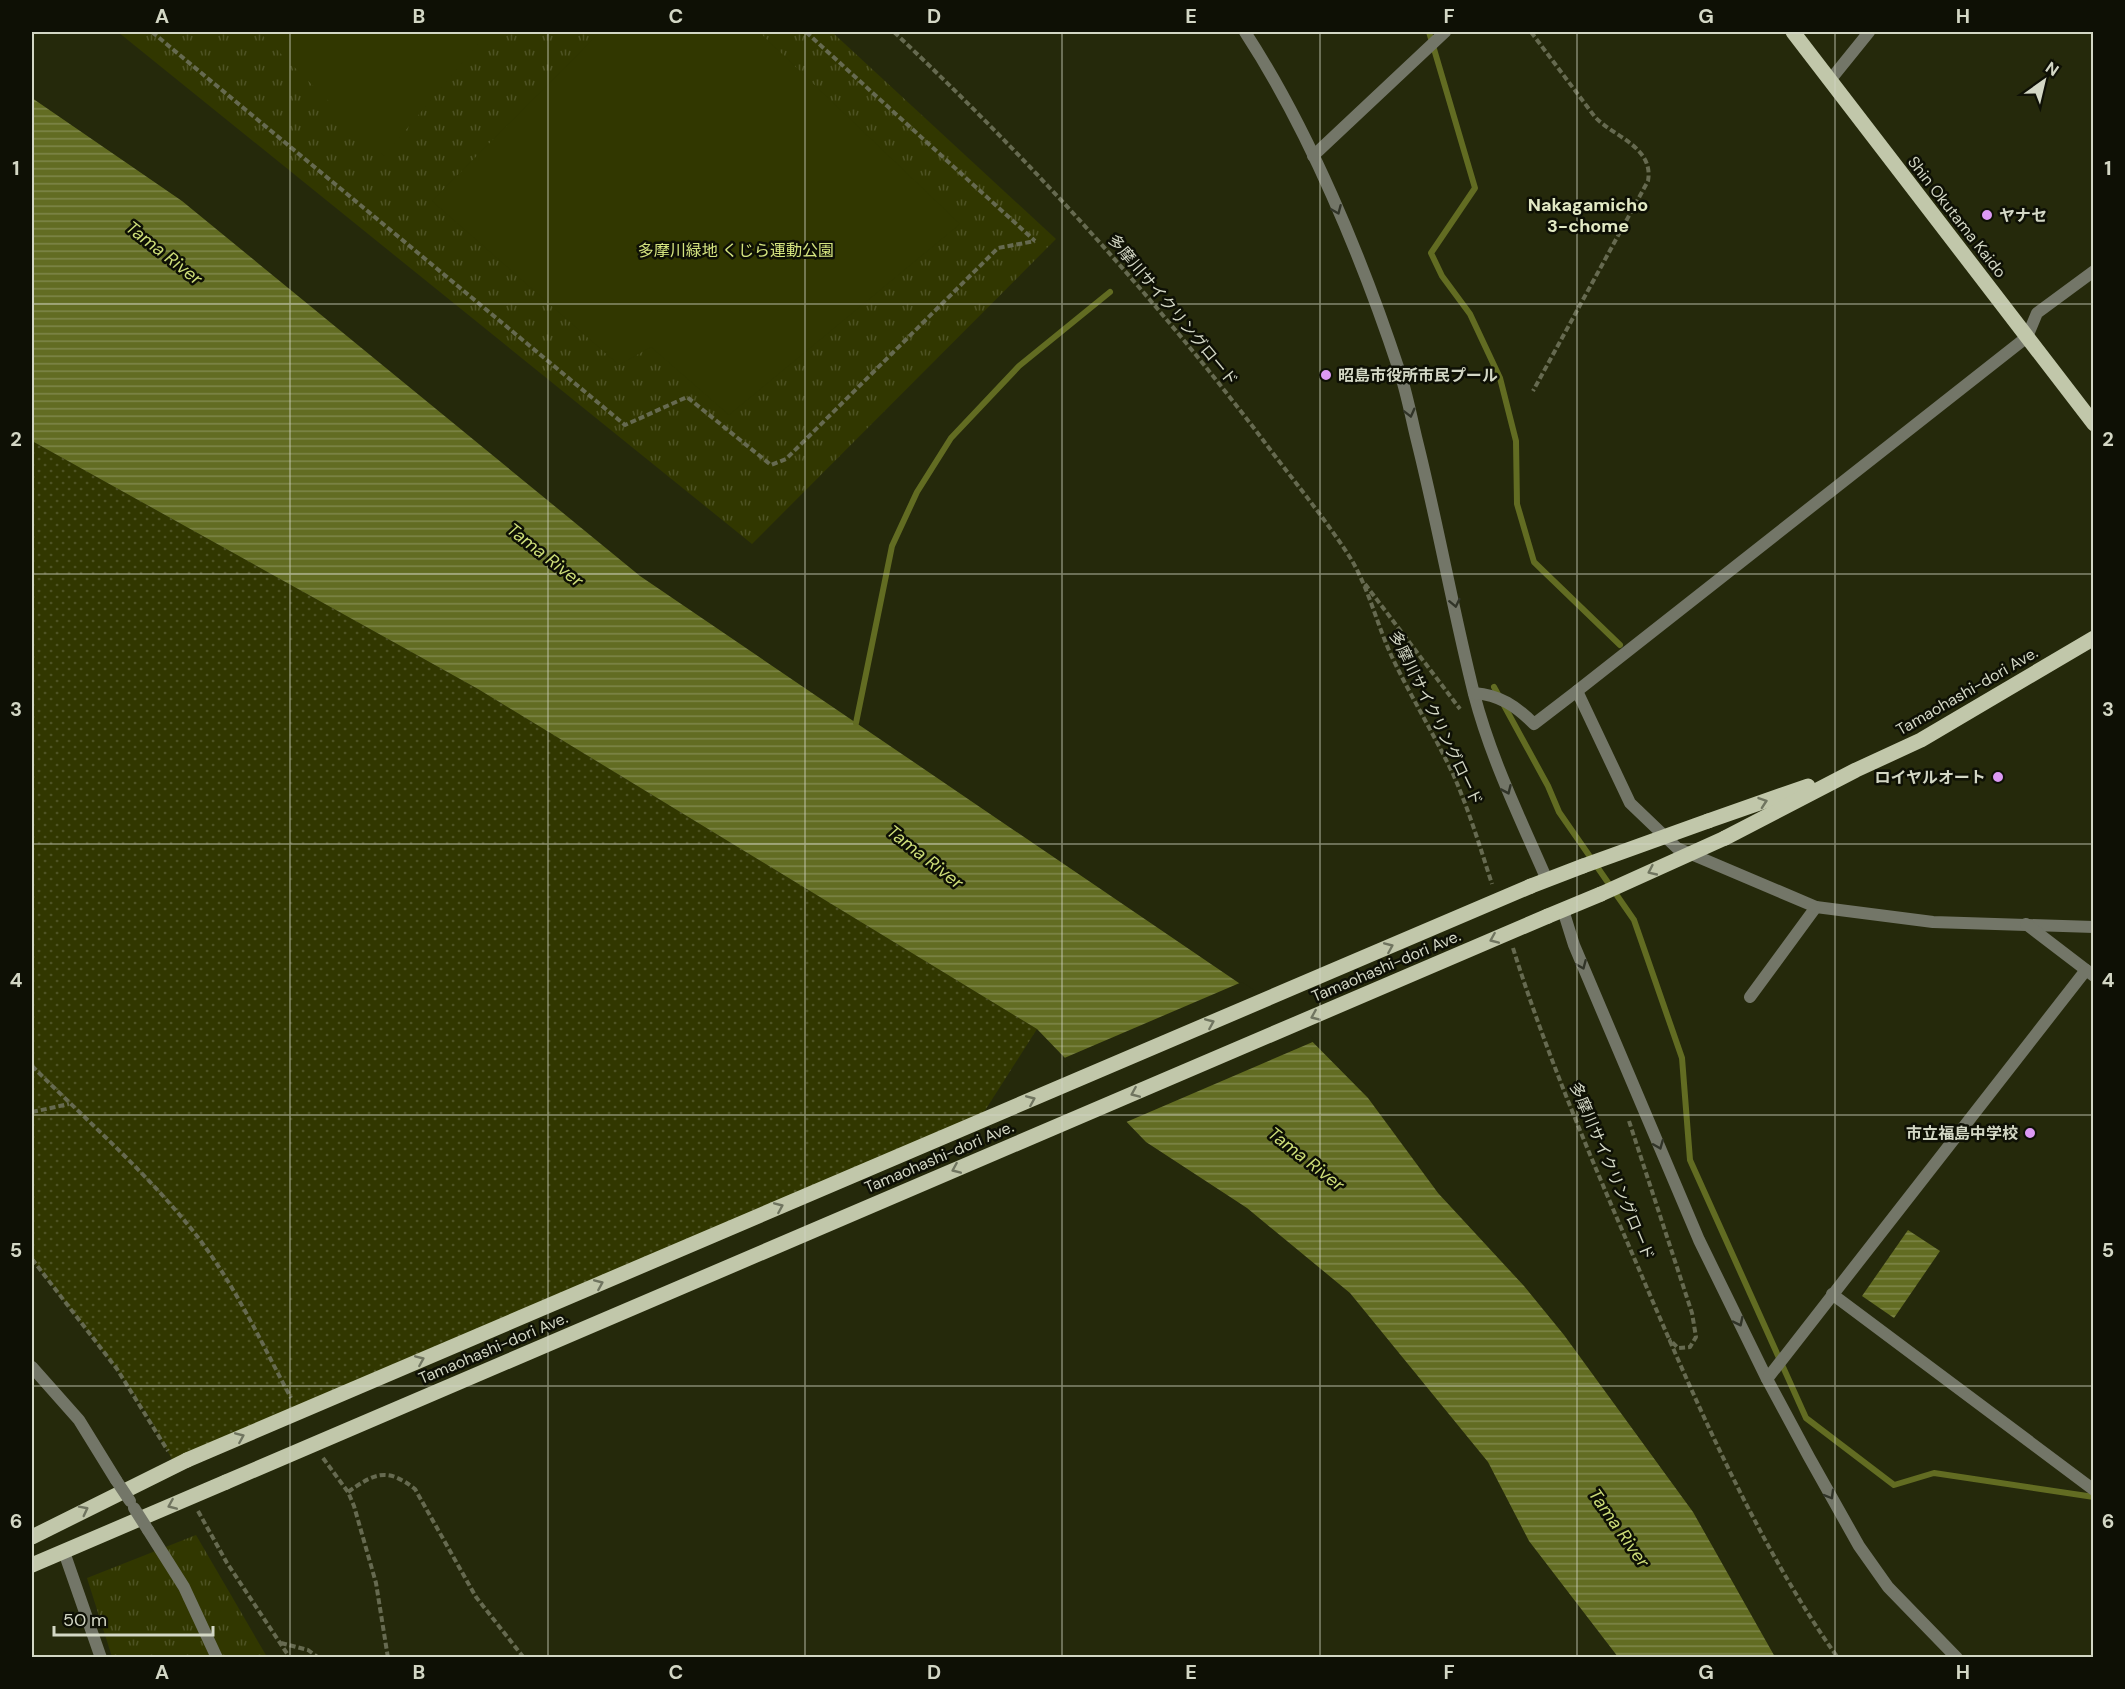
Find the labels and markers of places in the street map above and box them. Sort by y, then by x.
place label: ヤナセ [1999,205,2047,226]
marker: ヤナセ [1980,208,1994,222]
place label: 昭島市役所市民プール [1338,365,1498,386]
marker: 昭島市役所市民プール [1319,368,1333,382]
place label: ロイヤルオート [1874,767,1986,788]
marker: ロイヤルオート [1991,770,2005,784]
place label: 市立福島中学校 [1906,1123,2018,1144]
marker: 市立福島中学校 [2023,1126,2037,1140]

